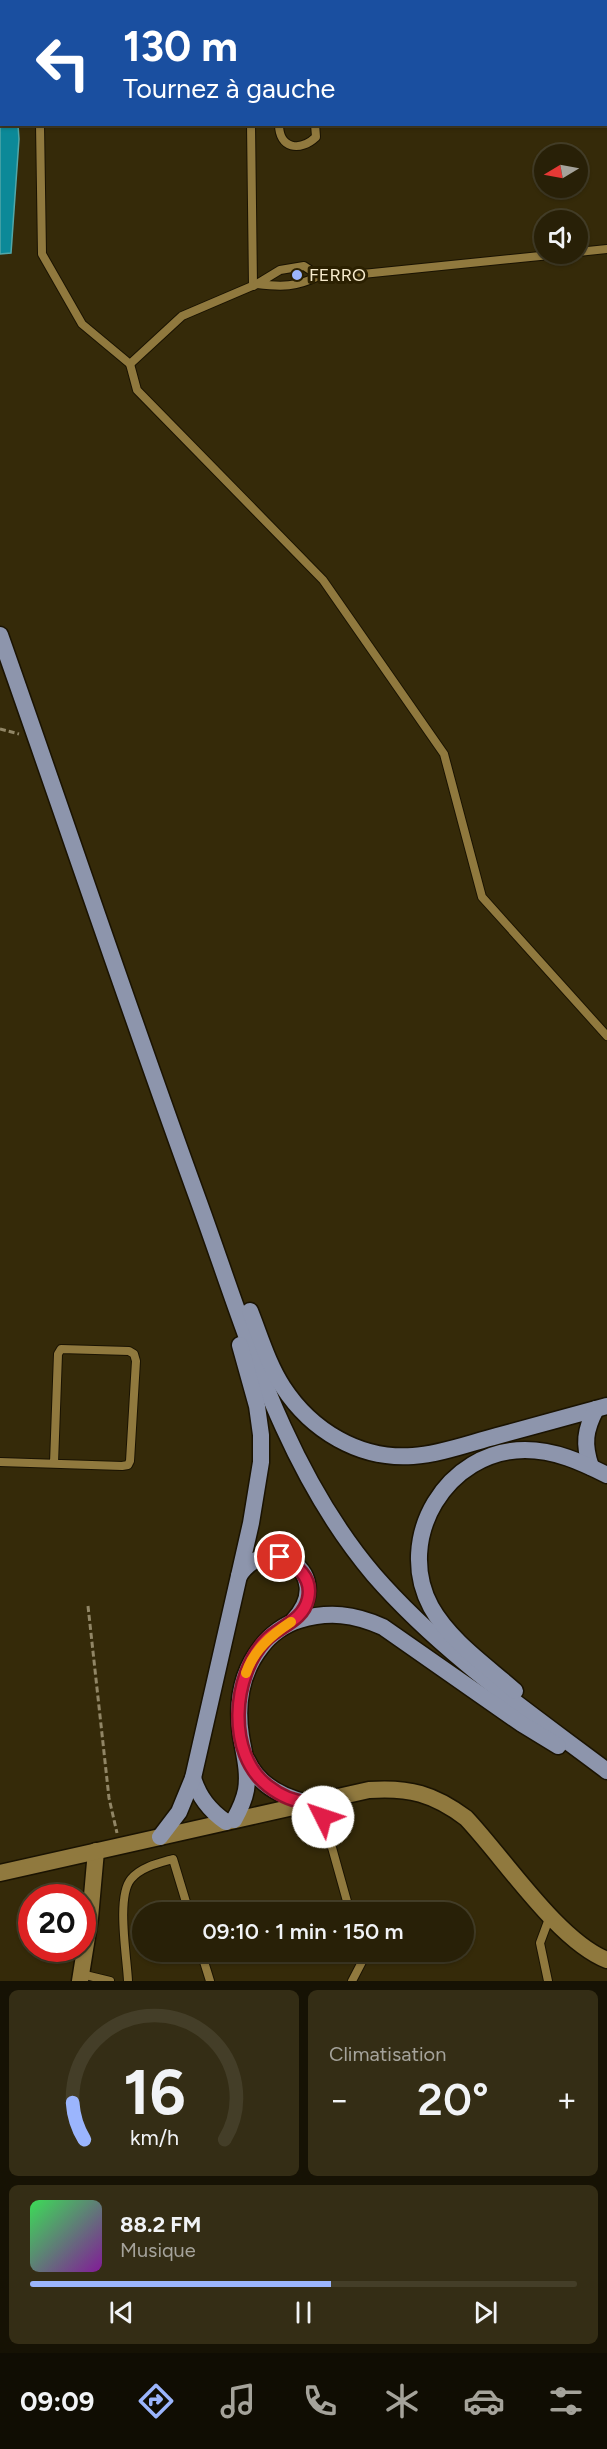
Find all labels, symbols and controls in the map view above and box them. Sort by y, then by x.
text: 130 m [123,21,238,72]
icon: left [24,24,102,102]
text: Tournez à gauche [123,72,335,105]
north arrow [534,144,588,198]
map controls [534,144,588,264]
button: sound [534,210,588,264]
place label: FERRO [309,264,366,286]
marker: FERRO [290,268,304,282]
pin [254,1531,305,1582]
icon: arrive [263,1540,296,1573]
position arrow [291,1785,355,1849]
speed limit sign: 20 [18,1884,96,1962]
text: 09:10 · 1 min · 150 m [203,1918,403,1945]
text: Climatisation [329,2042,446,2066]
text: 16 [123,2055,185,2130]
text: 20° [417,2072,489,2126]
text: − [329,2080,350,2119]
text: + [556,2080,577,2119]
text: km/h [130,2125,178,2150]
text: 88.2 FM [120,2211,201,2238]
text: Musique [120,2238,196,2262]
icon: previous [105,2296,138,2329]
icon: pause [287,2296,320,2329]
icon: next [469,2296,502,2329]
icon: directions [135,2380,177,2422]
icon: music [217,2380,259,2422]
icon: phone [299,2380,341,2422]
icon: climate [381,2380,423,2422]
icon: car [463,2380,505,2422]
icon: filters [545,2380,587,2422]
text: 09:09 [20,2385,94,2418]

